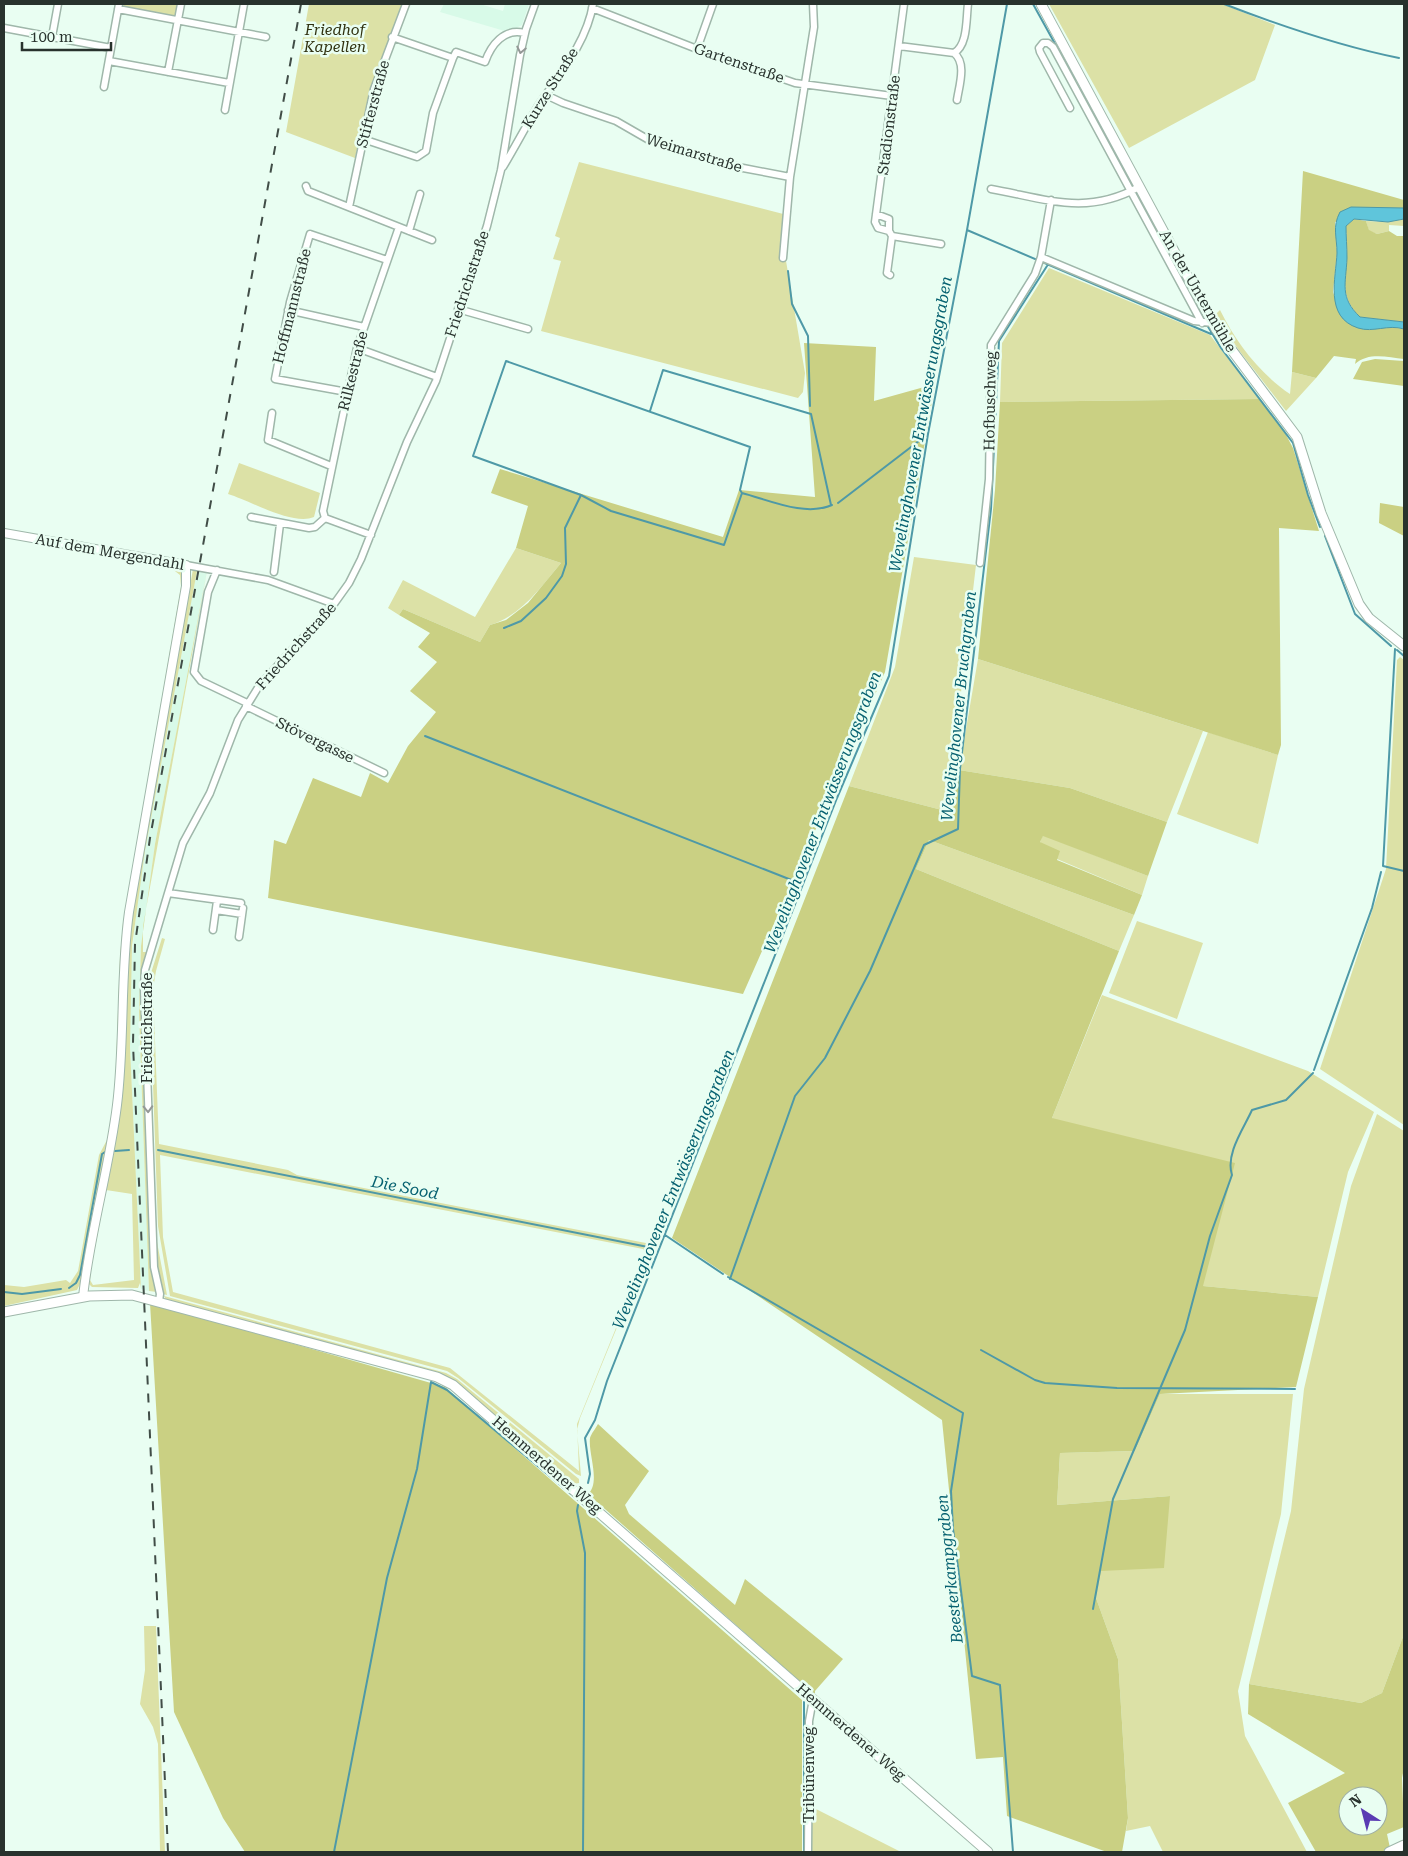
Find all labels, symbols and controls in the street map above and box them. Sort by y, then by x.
scale bar [22,20,111,52]
park label: Friedhof Kapellen [303,21,366,56]
text: 100 m [30,28,73,46]
street label: Gartenstraße [692,39,786,87]
street label: Kurze Straße [518,44,582,132]
one-way arrow [516,46,527,55]
street label: Stifterstraße [353,58,393,150]
street label: Stadionstraße [874,74,904,176]
street label: Weimarstraße [644,130,744,176]
street label: An der Untermühle [1156,227,1240,355]
street label: Friedrichstraße [441,228,493,340]
street label: Hoffmannstraße [269,247,315,365]
water label: Wevelinghovener Entwässerungsgraben [885,274,956,574]
street label: Rilkestraße [334,329,372,413]
street label: Hofbuschweg [980,350,1000,451]
street label: Auf dem Mergendahl [34,530,186,574]
water label: Wevelinghovener Bruchgraben [937,590,980,822]
street label: Friedrichstraße [252,599,340,693]
water label: Wevelinghovener Entwässerungsgraben [760,668,885,956]
street label: Stövergasse [273,713,357,767]
street label: Friedrichstraße [138,972,156,1084]
water label: Wevelinghovener Entwässerungsgraben [608,1046,739,1332]
one-way arrow [143,1106,154,1114]
water label: Die Sood [369,1171,440,1203]
street label: Hemmerdener Weg [489,1413,606,1518]
water label: Beesterkampgraben [932,1493,967,1645]
street label: Hemmerdener Weg [793,1680,910,1785]
street label: Tribünenweg [800,1726,818,1823]
north arrow [1338,1786,1388,1836]
text: N [1346,1791,1365,1810]

